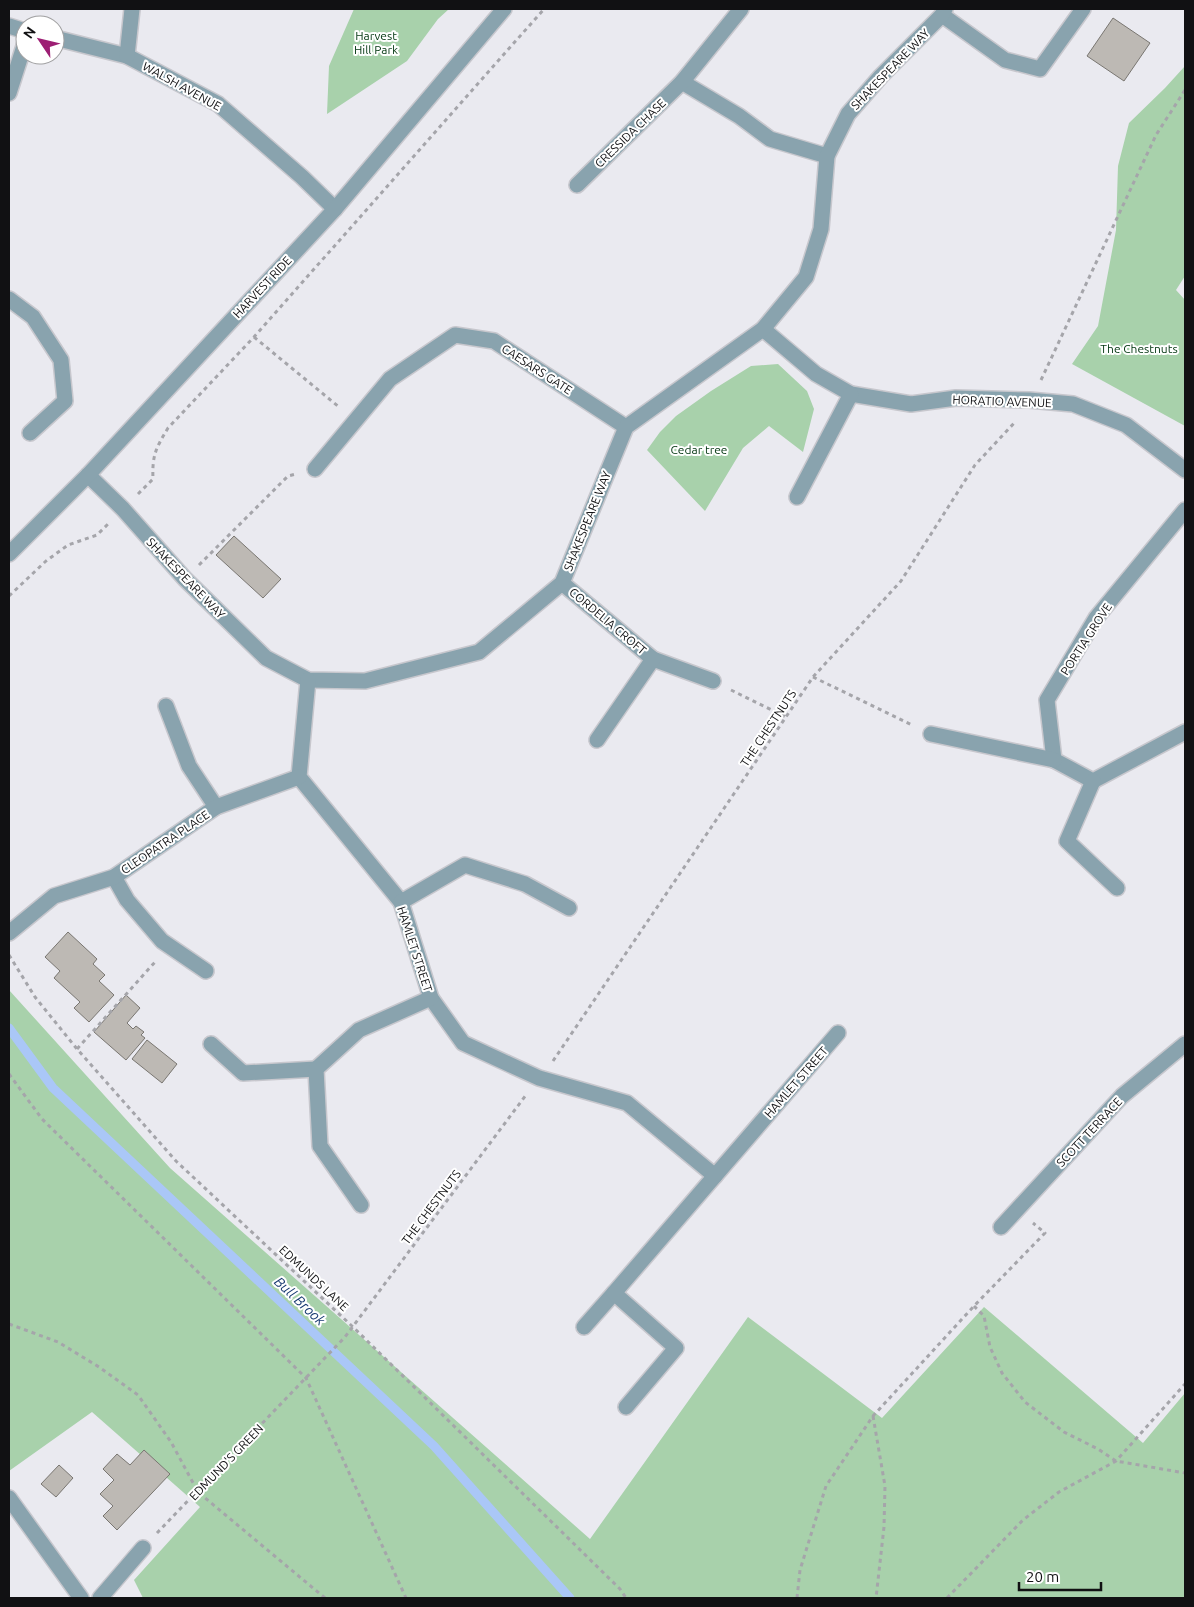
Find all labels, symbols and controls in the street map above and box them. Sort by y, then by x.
north arrow [15,15,65,65]
text: N [20,24,39,41]
street label: SHAKESPEARE WAY [848,26,932,112]
park label: Harvest Hill Park [354,29,398,56]
street label: WALSH AVENUE [141,59,224,113]
street label: CRESSIDA CHASE [592,96,668,170]
street label: HARVEST RIDE [230,253,294,320]
street label: CAESARS GATE [499,341,575,397]
park label: The Chestnuts [1100,342,1178,355]
street label: HORATIO AVENUE [952,393,1052,409]
park label: Cedar tree [671,443,727,456]
street label: SHAKESPEARE WAY [561,469,613,573]
street label: SHAKESPEARE WAY [144,535,228,621]
street label: CORDELIA CROFT [567,585,649,657]
street label: PORTIA GROVE [1058,600,1114,677]
street label: THE CHESTNUTS [738,687,798,769]
street label: CLEOPATRA PLACE [118,808,212,876]
street label: HAMLET STREET [395,904,435,994]
street label: HAMLET STREET [762,1044,830,1120]
street label: SCOTT TERRACE [1054,1095,1124,1169]
street label: THE CHESTNUTS [399,1167,463,1247]
street label: EDMUNDS LANE [277,1243,351,1313]
water label: Bull Brook [271,1273,329,1329]
street label: EDMUND'S GREEN [187,1421,265,1503]
scale bar [1019,1560,1102,1592]
text: 20 m [1026,1568,1059,1585]

